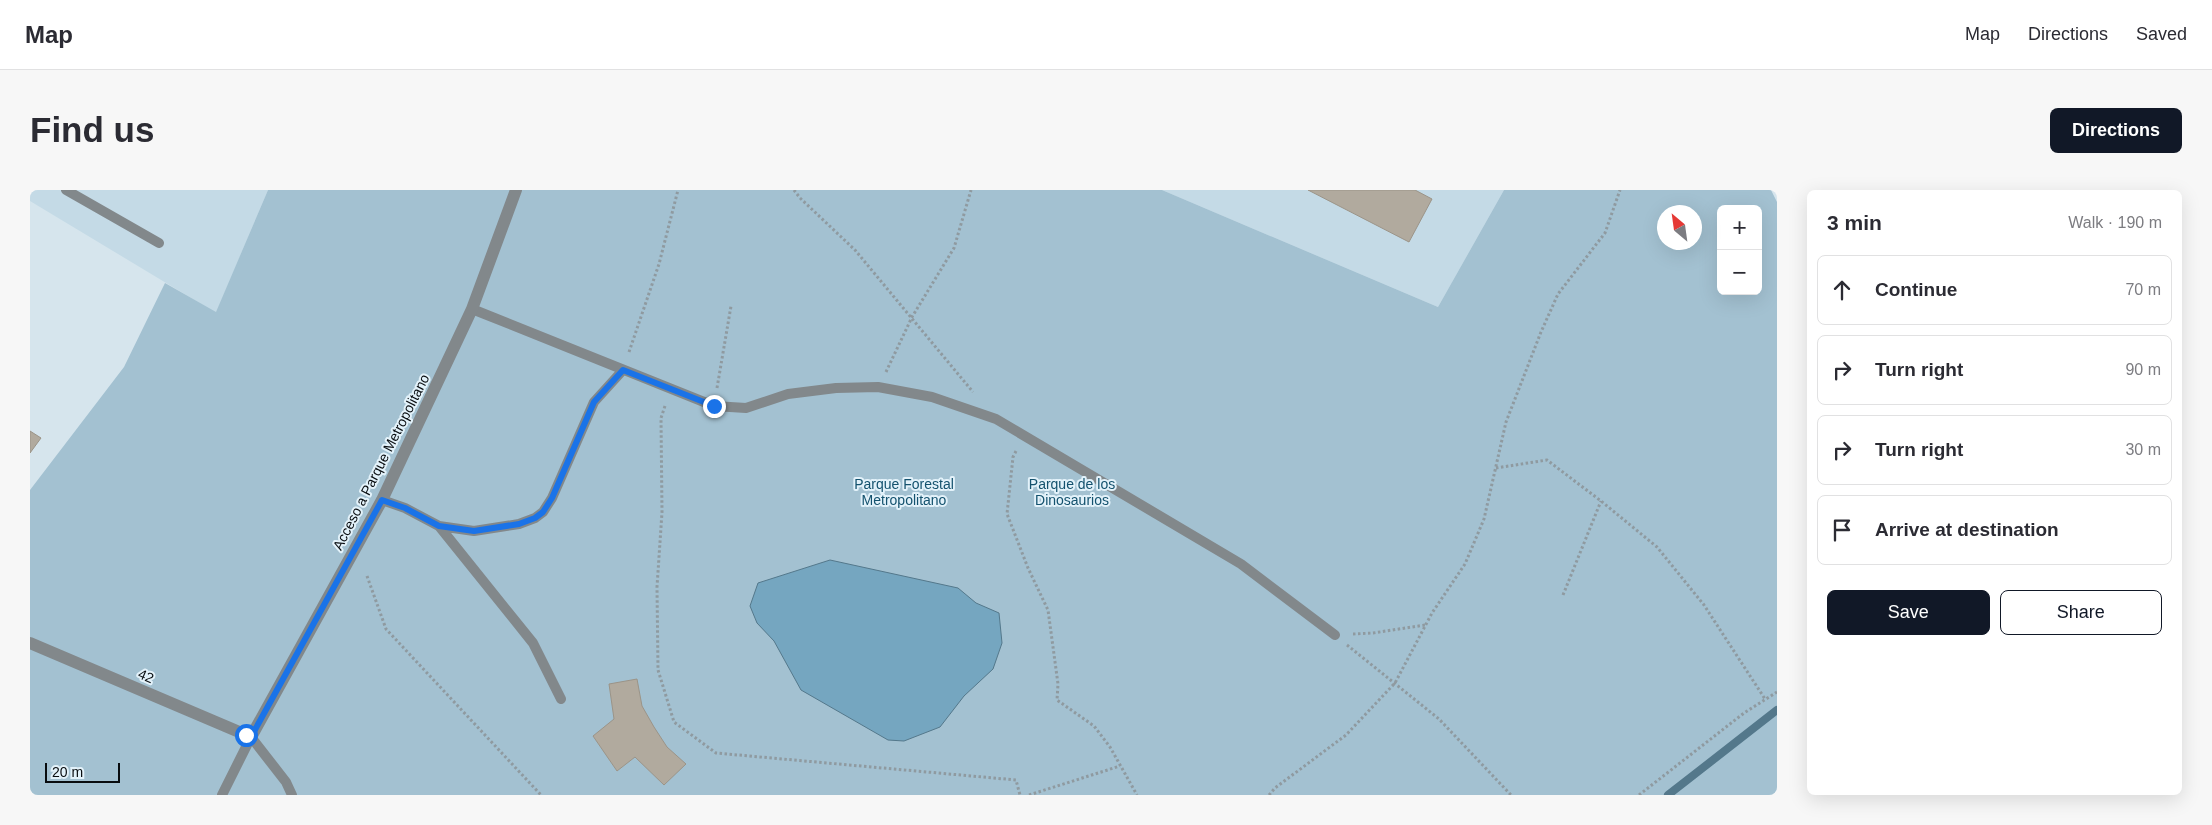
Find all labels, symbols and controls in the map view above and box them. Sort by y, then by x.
text: Map [25,21,73,48]
text: Map [1965,24,2000,44]
text: Directions [2028,24,2108,44]
text: Saved [2136,24,2187,44]
button: Directions [2050,108,2182,153]
text: Find us [30,110,154,149]
north arrow [1657,205,1702,250]
map controls [1717,205,1762,295]
button: + [1717,205,1762,250]
text: 3 min [1827,211,1882,234]
text: Walk · 190 m [2068,214,2162,231]
button: − [1717,250,1762,295]
icon: ahead [1828,276,1856,304]
text: Continue [1875,279,1957,300]
text: 70 m [2125,281,2161,298]
icon: right [1828,356,1856,384]
text: Turn right [1875,359,1963,380]
text: 90 m [2125,361,2161,378]
street label: Acceso a Parque Metropolitano [330,371,433,553]
route end [703,395,726,418]
icon: right [1828,436,1856,464]
text: Turn right [1875,439,1963,460]
text: 30 m [2125,441,2161,458]
park label: Parque Forestal Metropolitano [854,476,954,508]
park label: Parque de los Dinosaurios [1029,476,1115,508]
icon: arrive [1828,516,1856,544]
text: Arrive at destination [1875,519,2059,540]
button: Save [1827,590,1990,635]
button: Share [2000,590,2162,635]
street label: 42 [136,666,156,686]
route start [235,724,258,747]
scale bar [45,760,120,783]
text: 20 m [52,764,83,780]

